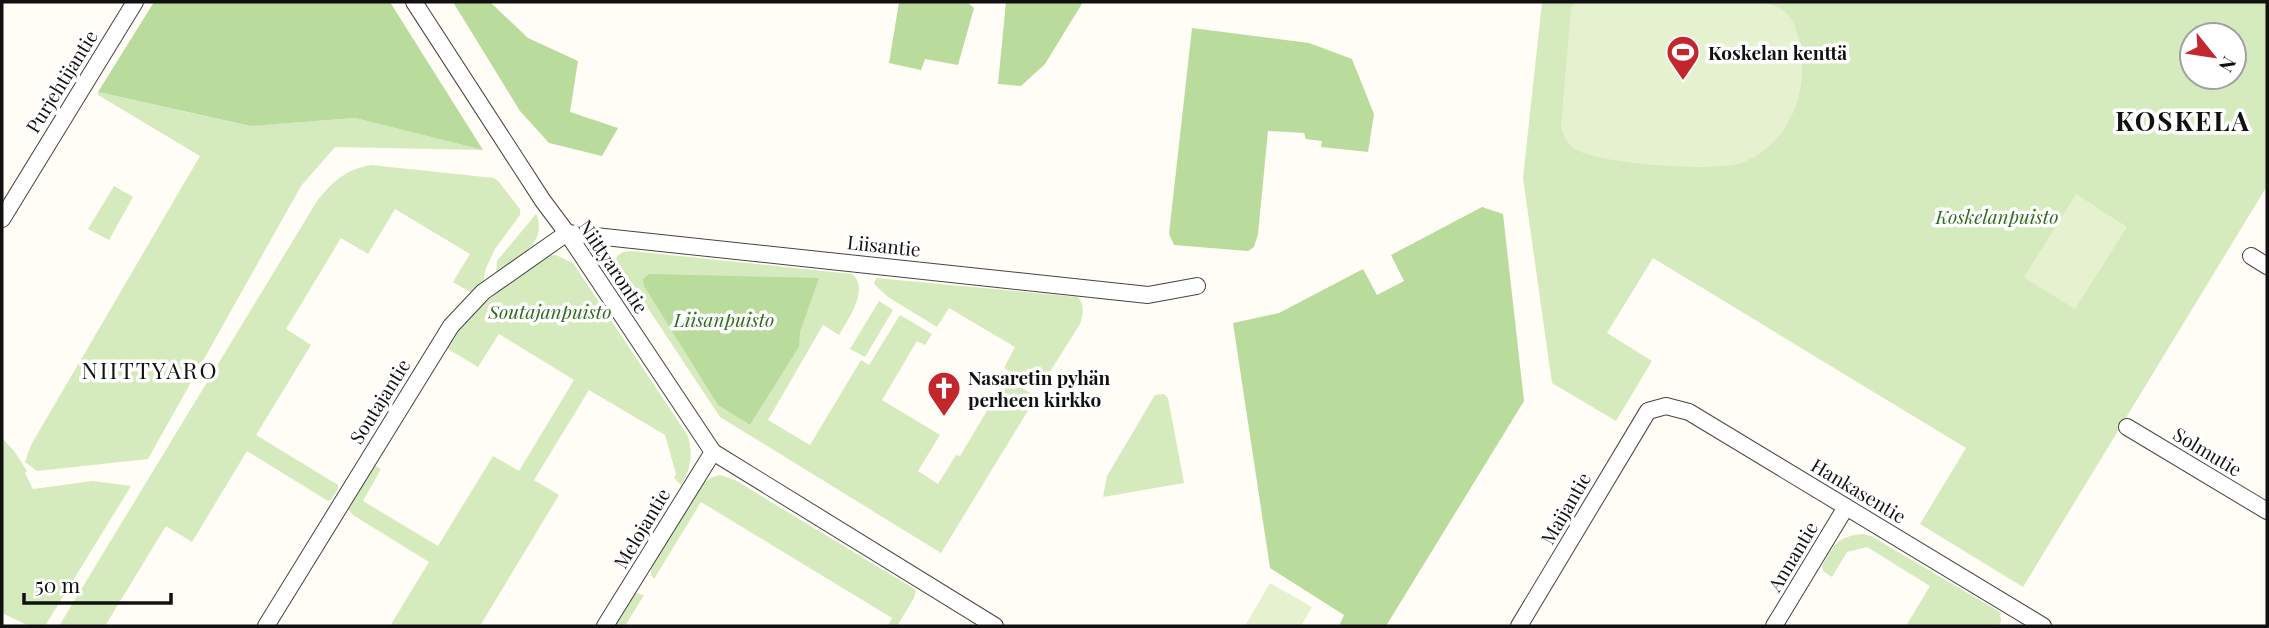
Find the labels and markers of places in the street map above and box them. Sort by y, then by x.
sports icon: Koskelan kenttä [1664,33,1702,82]
place label: Koskelan kenttä [1708,39,1847,65]
place label: Nasaretin pyhän perheen kirkko [968,364,1111,412]
church icon: Nasaretin pyhän perheen kirkko [925,369,963,418]

